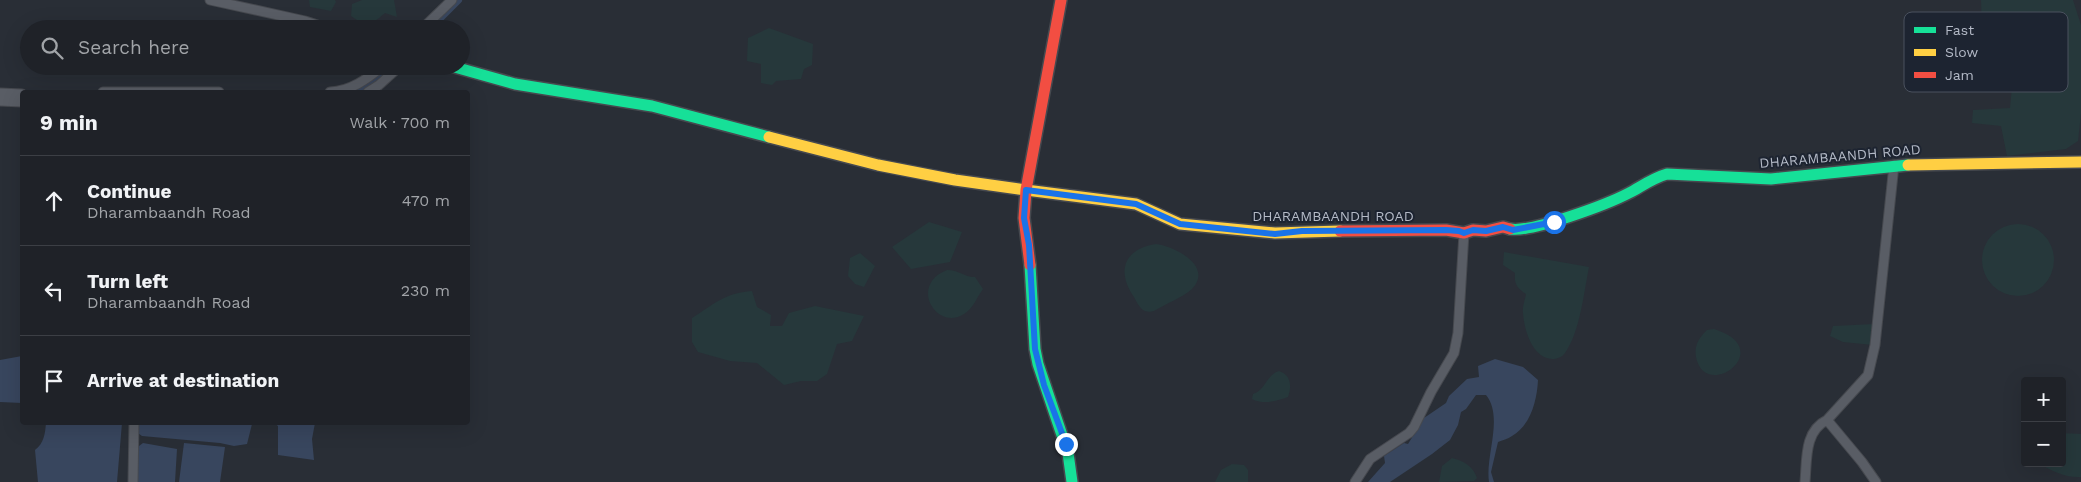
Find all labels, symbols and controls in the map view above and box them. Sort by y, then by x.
legend [1904,12,2068,92]
search box [20,20,470,75]
text: Fast [1945,22,1974,38]
icon: search [38,34,66,62]
text: Search here [78,36,189,59]
text: Slow [1945,44,1978,60]
text: Jam [1945,67,1974,83]
text: 9 min [40,110,98,135]
text: Walk · 700 m [349,113,450,132]
street label: DHARAMBAANDH ROAD [1759,141,1921,171]
text: Continue [87,180,171,203]
icon: ahead [40,187,68,215]
text: 470 m [402,191,450,210]
text: Dharambaandh Road [87,203,251,222]
street label: DHARAMBAANDH ROAD [1252,208,1414,224]
route start [1543,211,1566,234]
text: Turn left [87,270,168,293]
icon: left [40,277,68,305]
text: 230 m [401,281,450,300]
text: Dharambaandh Road [87,293,251,312]
icon: arrive [40,367,68,395]
text: Arrive at destination [87,369,279,392]
map controls [2021,377,2066,467]
button: + [2021,377,2066,422]
button: − [2021,422,2066,467]
route end [1055,433,1078,456]

